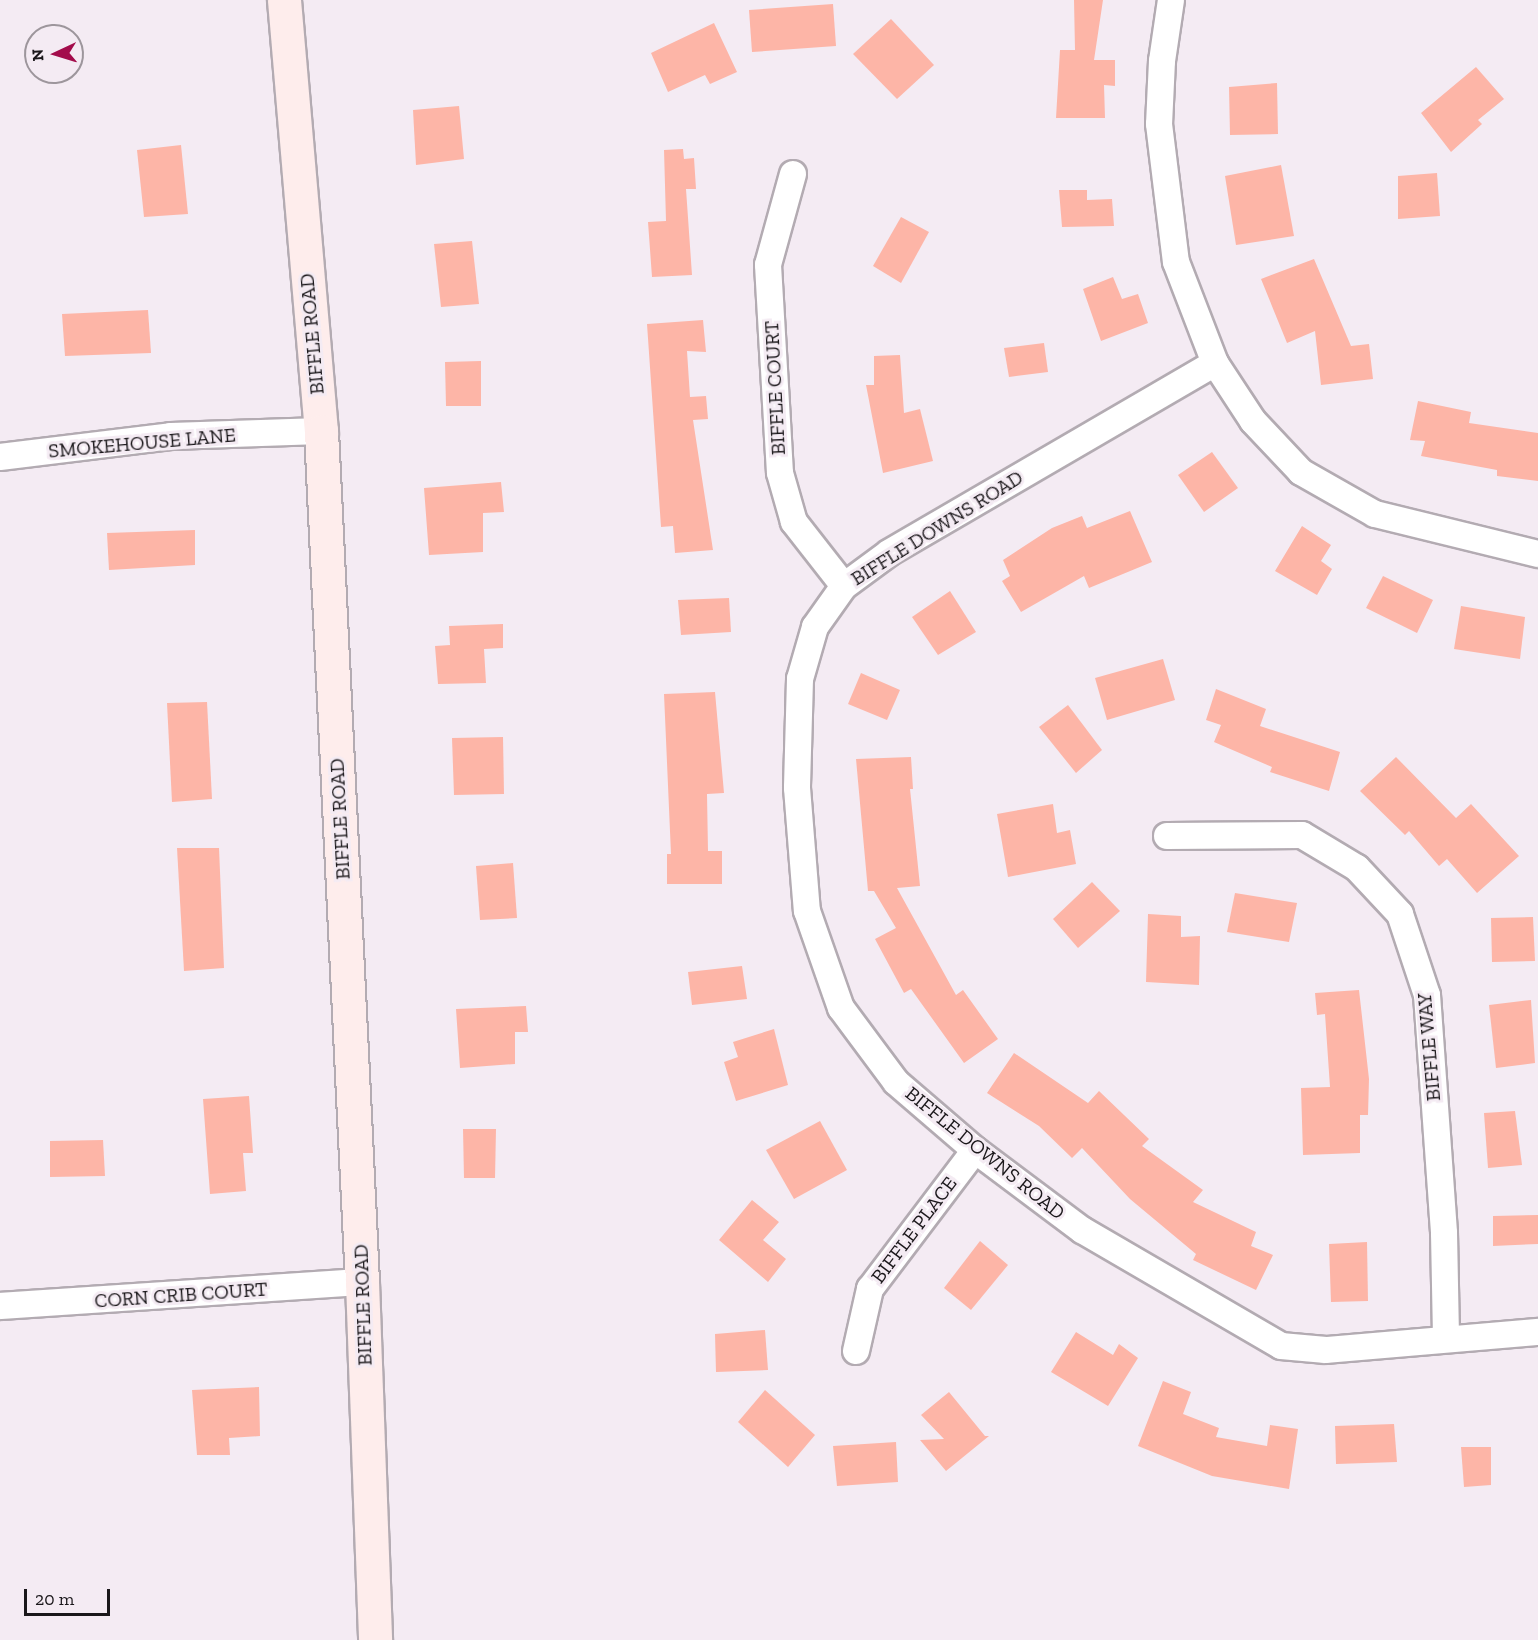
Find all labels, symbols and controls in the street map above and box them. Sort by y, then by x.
north arrow [24,24,84,84]
text: N [28,48,47,62]
street label: BIFFLE ROAD [295,273,329,395]
street label: BIFFLE COURT [760,320,790,456]
street label: SMOKEHOUSE LANE [47,423,237,463]
street label: BIFFLE DOWNS ROAD [847,465,1027,591]
street label: BIFFLE ROAD [325,758,355,880]
street label: BIFFLE WAY [1412,992,1446,1102]
street label: BIFFLE DOWNS ROAD [900,1081,1070,1225]
street label: BIFFLE PLACE [866,1172,962,1288]
street label: BIFFLE ROAD [349,1244,377,1366]
street label: CORN CRIB COURT [94,1277,268,1313]
scale bar [27,1577,112,1615]
text: 20 m [35,1588,74,1610]

